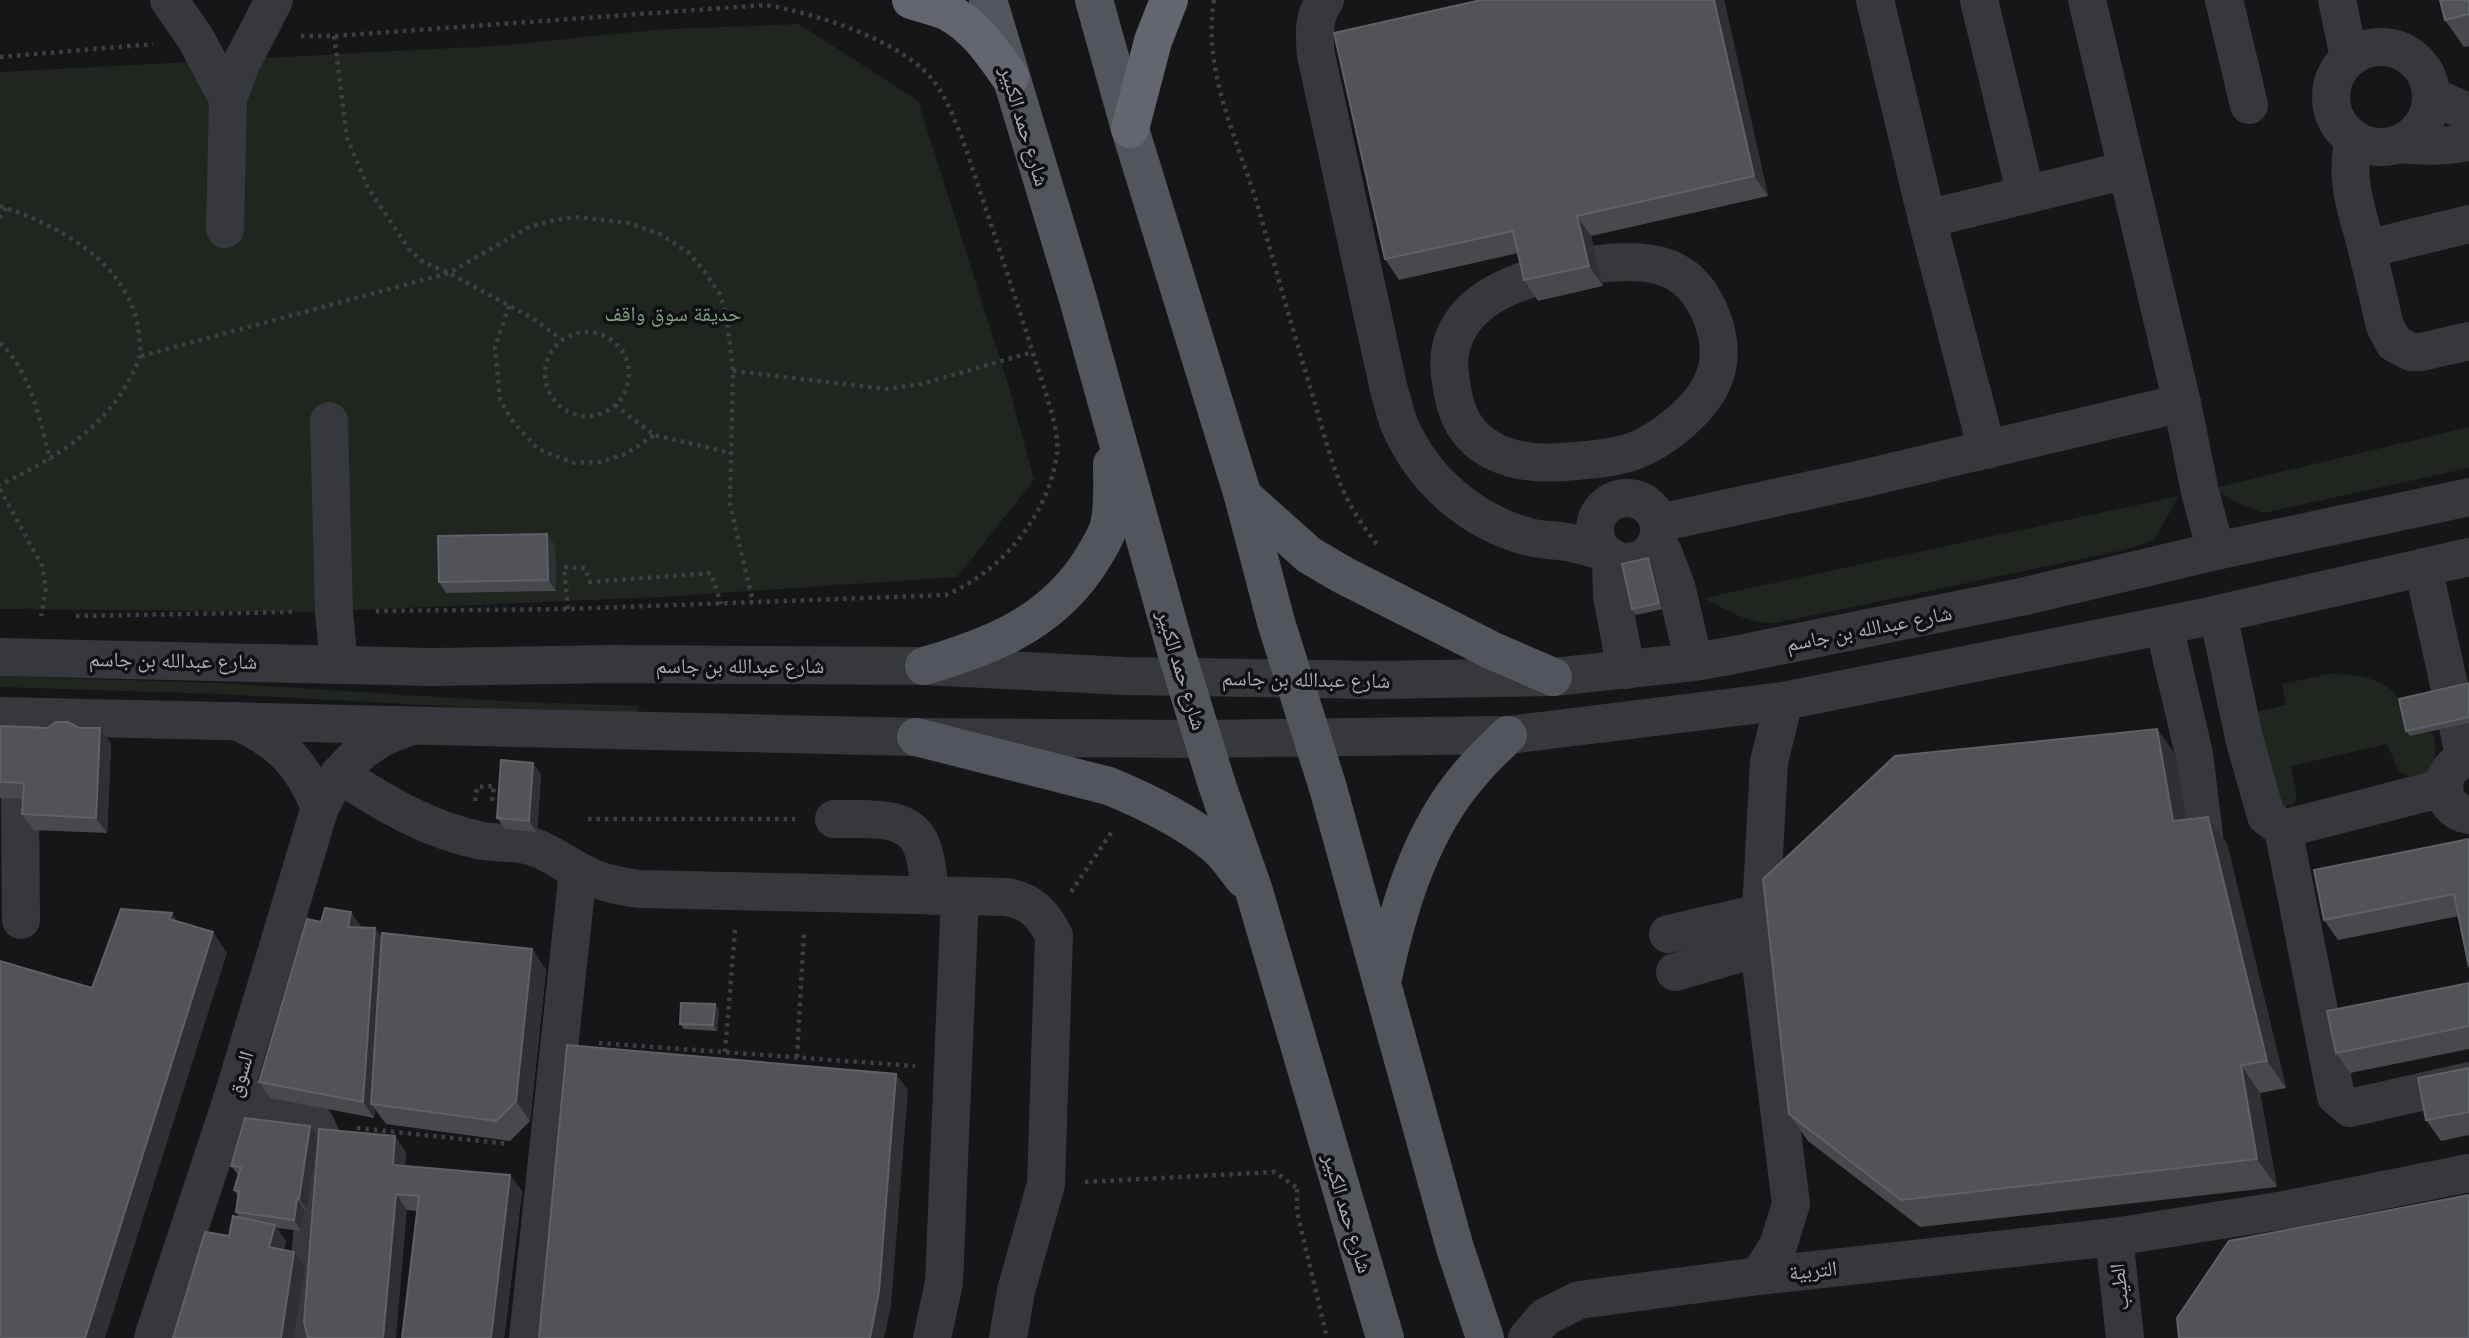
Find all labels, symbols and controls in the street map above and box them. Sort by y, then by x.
street label: شارع حمد الكبير [994,62,1055,189]
park label: حديقة سوق واقف [605,301,741,327]
street label: شارع عبدالله بن جاسم [1784,600,1954,658]
street label: شارع حمد الكبير [1151,606,1212,733]
street label: شارع عبدالله بن جاسم [89,646,257,676]
street label: شارع عبدالله بن جاسم [656,653,824,680]
street label: شارع عبدالله بن جاسم [1222,665,1390,695]
street label: السوق [221,1048,260,1100]
street label: شارع حمد الكبير [1317,1149,1378,1276]
street label: التربية [1788,1255,1838,1285]
street label: الطيب [2104,1262,2134,1312]

